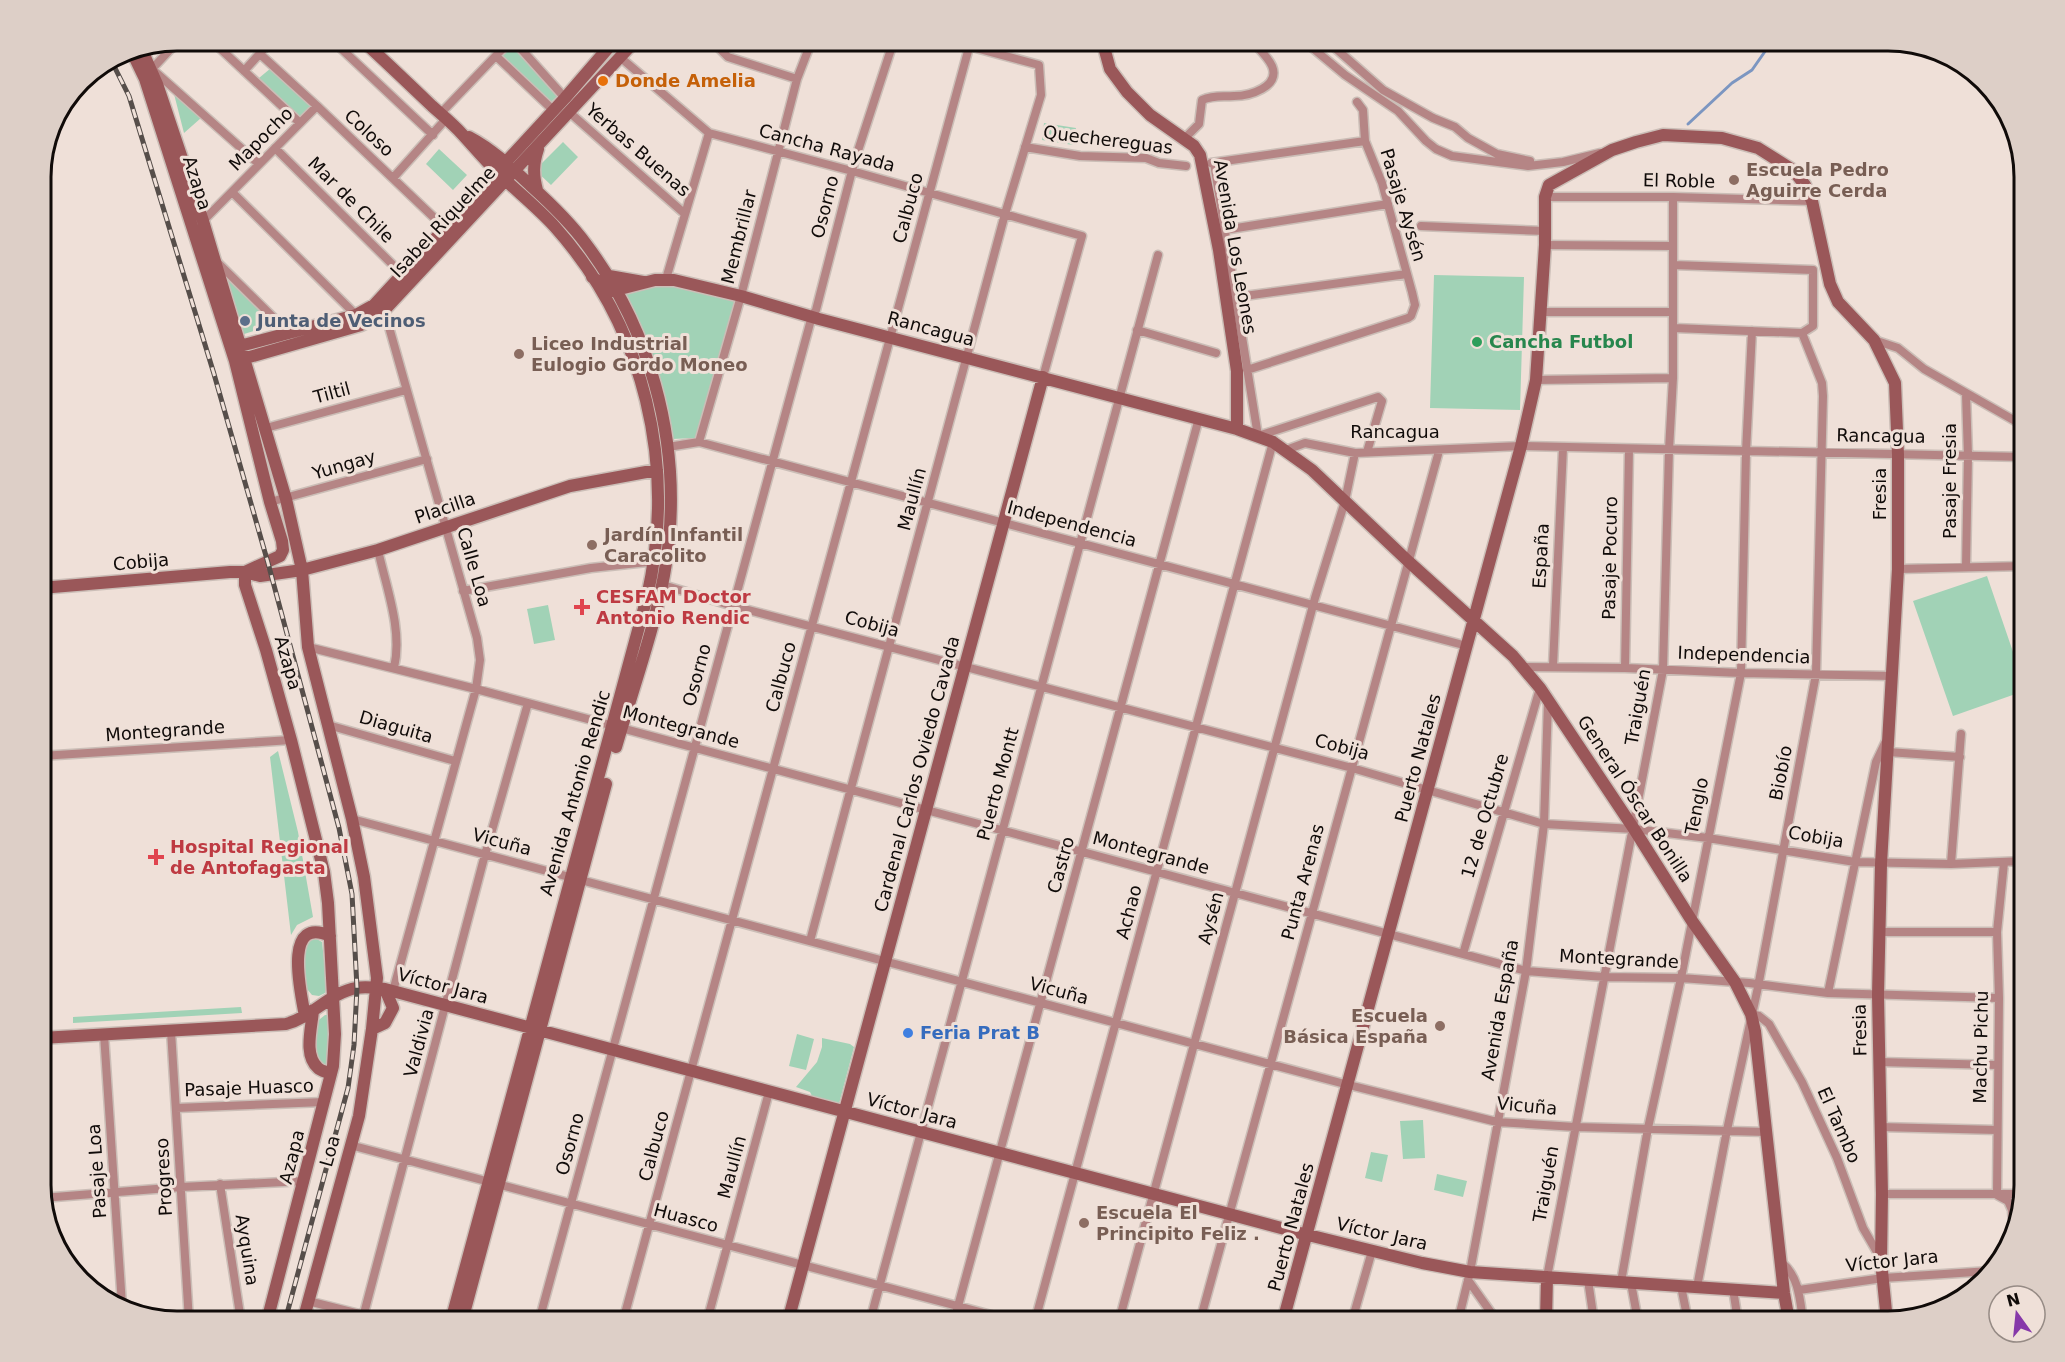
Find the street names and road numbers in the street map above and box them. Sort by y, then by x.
street label: Yerbas Buenas [581,98,695,201]
street label: Mapocho [224,102,297,175]
street label: Coloso [340,104,398,161]
street label: Cancha Rayada [757,119,898,176]
street label: Quechereguas [1042,121,1174,158]
street label: Pasaje Aysén [1376,146,1431,264]
street label: Mar de Chile [304,152,399,247]
street label: Azapa [179,153,216,212]
street label: Avenida Los Leones [1210,158,1261,336]
street label: Isabel Riquelme [386,162,499,281]
street label: El Roble [1643,169,1715,192]
street label: Calbuco [888,170,927,246]
street label: Osorno [807,173,842,241]
street label: Membrillar [717,187,761,286]
street label: Rancagua [885,307,977,350]
street label: Tiltil [310,378,353,408]
street label: Rancagua [1350,421,1440,442]
street label: Pasaje Fresia [1939,423,1960,539]
street label: Rancagua [1836,424,1926,447]
street label: Yungay [309,445,378,484]
street label: Maullín [893,465,930,533]
street label: Fresia [1869,468,1890,520]
street label: Placilla [412,487,478,528]
street label: Independencia [1005,496,1139,551]
street label: Pasaje Pocuro [1598,496,1621,620]
street label: España [1528,523,1553,589]
street label: Calle Loa [453,524,496,609]
street label: Cobija [112,549,170,574]
street label: Cobija [842,606,902,641]
street label: Azapa [271,633,306,692]
street label: Cardenal Carlos Oviedo Cavada [869,633,964,914]
street label: Calbuco [761,639,800,715]
street label: Osorno [678,641,715,709]
street label: Independencia [1677,642,1811,667]
street label: Traiguén [1620,667,1655,748]
street label: Avenida Antonio Rendic [535,688,614,898]
street label: Puerto Natales [1390,691,1445,824]
street label: Montegrande [621,701,742,752]
street label: Diaguita [357,706,435,747]
street label: General Óscar Bonilla [1573,711,1697,886]
street label: Montegrande [104,716,225,745]
street label: Puerto Montt [972,725,1023,843]
street label: Cobija [1312,729,1372,764]
street label: Biobío [1765,744,1796,802]
street label: 12 de Octubre [1457,751,1512,881]
street label: Tenglo [1680,776,1712,837]
street label: Punta Arenas [1277,821,1328,942]
street label: Cobija [1787,821,1846,852]
street label: Vicuña [470,824,534,860]
street label: Montegrande [1091,827,1212,878]
street label: Castro [1043,834,1078,896]
street label: Achao [1111,882,1146,941]
street label: Aysén [1193,889,1228,946]
street label: Avenida España [1477,938,1522,1082]
street label: Montegrande [1559,945,1679,972]
street label: Víctor Jara [395,963,491,1008]
street label: Vicuña [1027,973,1091,1009]
street label: Machu Pichu [1969,990,1992,1104]
street label: Fresia [1849,1004,1870,1056]
street label: Valdivia [399,1006,438,1079]
street label: Pasaje Huasco [184,1075,314,1100]
street label: El Tambo [1813,1083,1866,1166]
street label: Víctor Jara [864,1088,960,1133]
street label: Vicuña [1496,1092,1558,1119]
street label: Calbuco [634,1108,673,1184]
street label: Osorno [551,1110,588,1178]
street label: Pasaje Loa [83,1123,110,1219]
street label: Azapa [275,1128,308,1186]
street label: Loa [315,1133,344,1169]
street label: Maullín [713,1133,750,1201]
street label: Progreso [151,1137,176,1217]
street label: Traiguén [1528,1144,1563,1225]
street label: Puerto Natales [1263,1160,1318,1293]
street label: Huasco [651,1199,721,1236]
street label: Ayquina [231,1213,263,1287]
street label: Víctor Jara [1334,1213,1430,1254]
street label: Víctor Jara [1845,1245,1939,1276]

